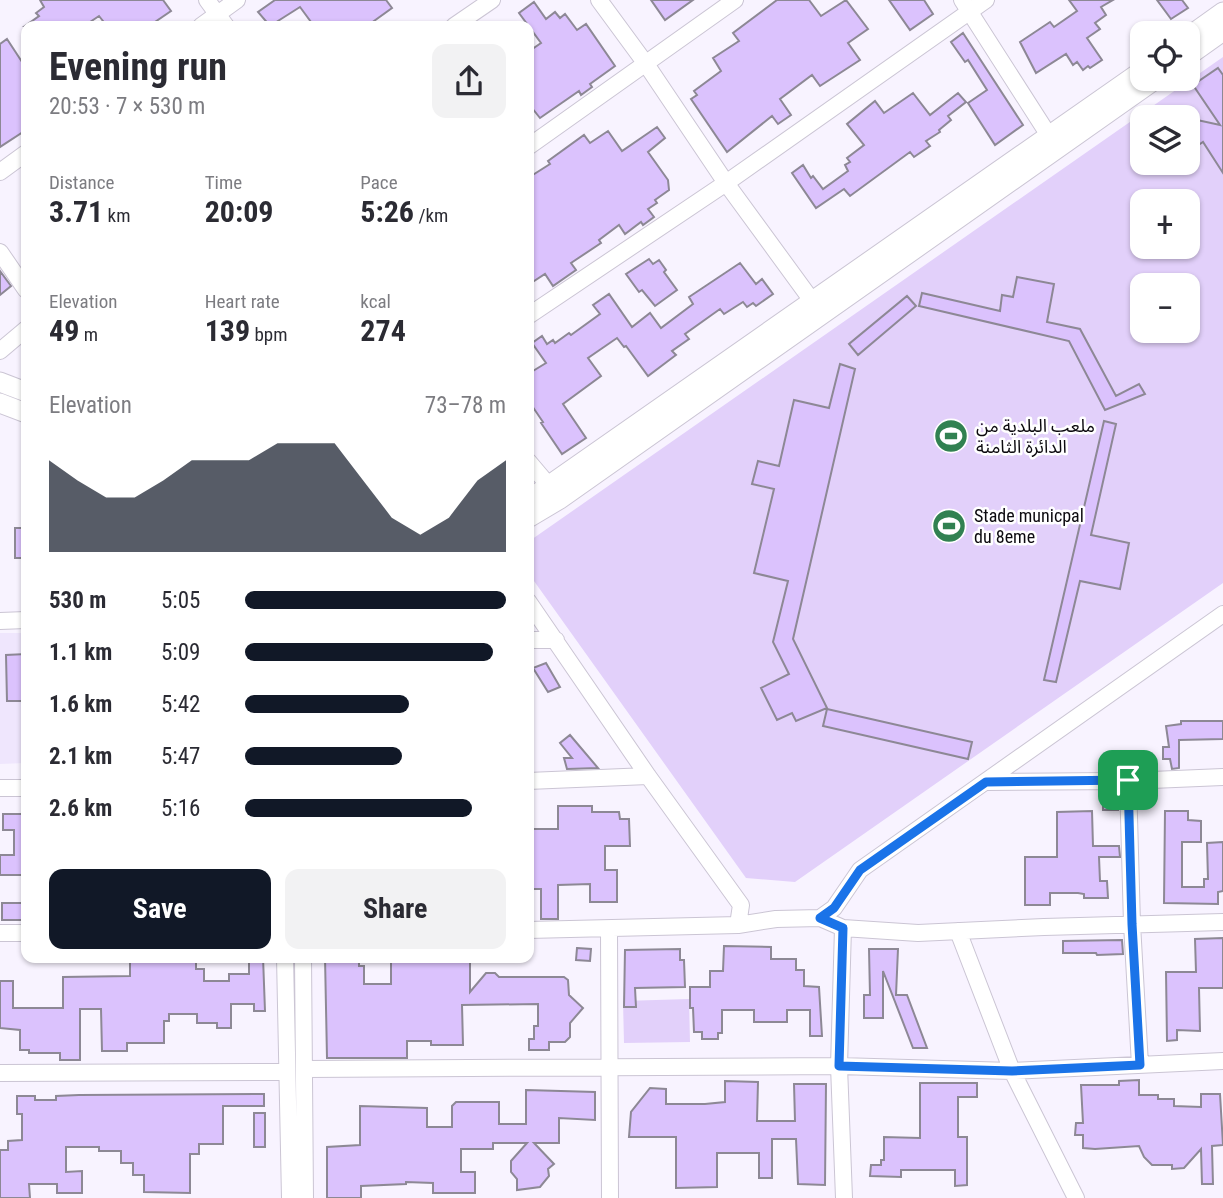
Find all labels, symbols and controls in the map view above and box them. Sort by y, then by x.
map controls [1130,21,1200,343]
button: locate [1130,21,1200,91]
button: share [432,44,506,118]
text: Evening run [49,45,227,89]
text: 20:53 · 7 × 530 m [49,93,205,120]
button: layers [1130,105,1200,175]
text: Distance [49,171,114,194]
text: Time [205,171,242,194]
text: Pace [360,171,398,194]
button: + [1130,189,1200,259]
text: 3.71 [49,194,103,229]
text: 20:09 [205,194,274,229]
text: 5:26 [360,194,414,229]
text: km [103,204,130,227]
text: /km [414,204,448,227]
button: − [1130,273,1200,343]
text: Elevation [49,290,117,313]
text: Heart rate [205,290,280,313]
text: kcal [360,290,391,313]
text: 49 [49,313,79,348]
text: 139 [205,313,250,348]
text: 274 [360,313,406,348]
text: m [79,323,98,346]
text: bpm [250,323,288,346]
text: Elevation [49,392,132,419]
text: 73–78 m [425,392,506,419]
place label: ملعب البلدية من الدائرة الثامنة [976,415,1095,458]
sports icon: ملعب البلدية من الدائرة الثامنة [932,417,970,455]
place label: Stade municpal du 8eme [974,505,1084,547]
sports icon: Stade municpal du 8eme [930,507,968,545]
text: 530 m [49,587,106,614]
text: 5:05 [161,587,200,614]
text: 1.1 km [49,639,112,666]
text: 5:09 [161,639,200,666]
text: 1.6 km [49,691,112,718]
text: 5:42 [161,691,200,718]
text: 2.1 km [49,743,112,770]
text: 5:47 [161,743,200,770]
pin [1098,750,1158,810]
icon: arrive [1109,761,1147,799]
text: 2.6 km [49,795,112,822]
text: 5:16 [161,795,200,822]
button: Save [49,869,271,949]
button: Share [285,869,506,949]

